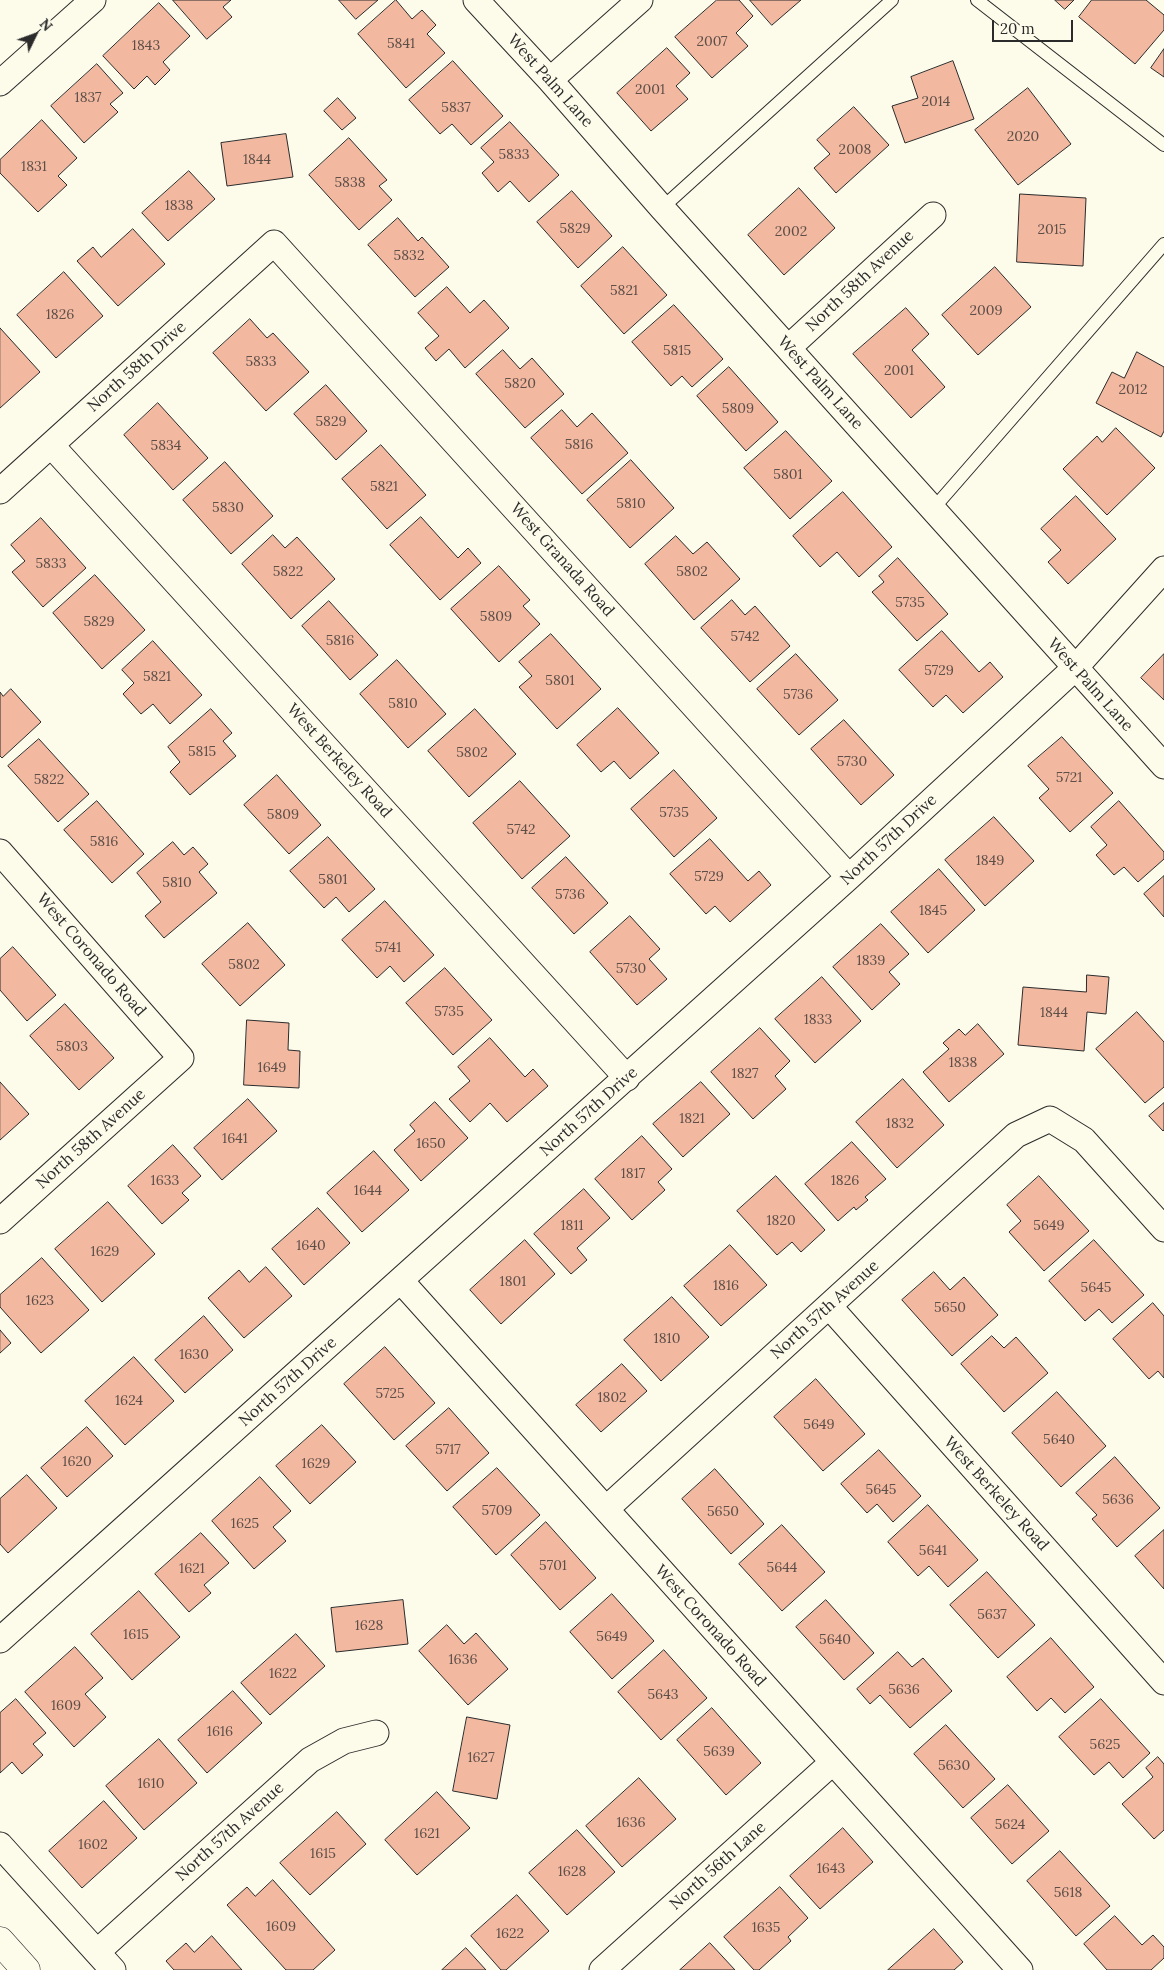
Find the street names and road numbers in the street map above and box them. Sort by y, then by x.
street label: West Palm Lane [503,30,597,132]
street label: North 58th Avenue [802,226,918,336]
street label: North 58th Drive [84,318,190,416]
street label: West Palm Lane [773,332,867,434]
street label: West Granada Road [506,499,618,621]
street label: West Palm Lane [1043,634,1137,736]
street label: West Berkeley Road [283,700,395,822]
street label: North 57th Drive [837,791,941,889]
street label: West Coronado Road [32,890,150,1020]
street label: North 57th Drive [536,1063,642,1161]
street label: North 58th Avenue [32,1085,150,1193]
street label: North 57th Avenue [767,1256,883,1364]
street label: North 57th Drive [235,1333,341,1431]
street label: West Berkeley Road [940,1433,1052,1555]
street label: West Coronado Road [650,1561,770,1691]
street label: North 57th Avenue [172,1778,288,1886]
street label: North 56th Lane [666,1818,770,1914]

